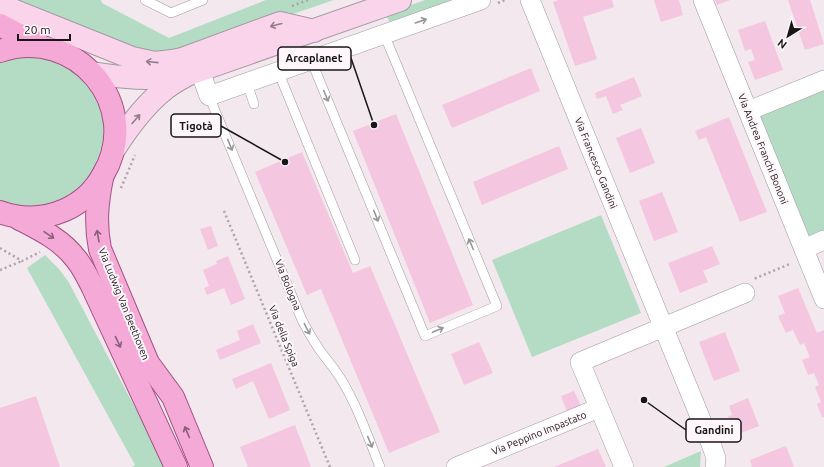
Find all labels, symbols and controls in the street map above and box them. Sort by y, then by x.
scale bar [18,16,70,42]
north arrow [768,16,808,56]
one-way arrow [414,17,427,24]
one-way arrow [269,22,282,30]
text: 20 m [24,23,51,36]
text: N [775,37,789,51]
callout: Arcaplanet [278,47,351,70]
text: Arcaplanet [286,52,343,64]
one-way arrow [146,58,159,66]
one-way arrow [323,89,330,101]
street label: Via Andrea Franchi Bononi [736,92,790,206]
one-way arrow [131,114,140,125]
callout: Tigotà [171,114,221,137]
street label: Via Francesco Gandini [573,116,619,210]
text: Tigotà [179,120,213,132]
one-way arrow [227,138,234,150]
one-way arrow [372,209,380,221]
one-way arrow [94,230,102,243]
one-way arrow [43,231,54,239]
one-way arrow [467,239,475,251]
street label: Via Ludwig Van Beethoven [96,246,152,362]
street label: Via Bologna [273,258,303,312]
street label: Via della Spiga [267,304,301,368]
one-way arrow [304,323,311,335]
one-way arrow [432,326,444,334]
one-way arrow [115,336,122,348]
street label: Via Peppino Impastato [490,409,588,457]
callout: Gandini [686,419,741,442]
text: Gandini [694,424,734,436]
one-way arrow [183,427,191,439]
one-way arrow [367,436,375,448]

